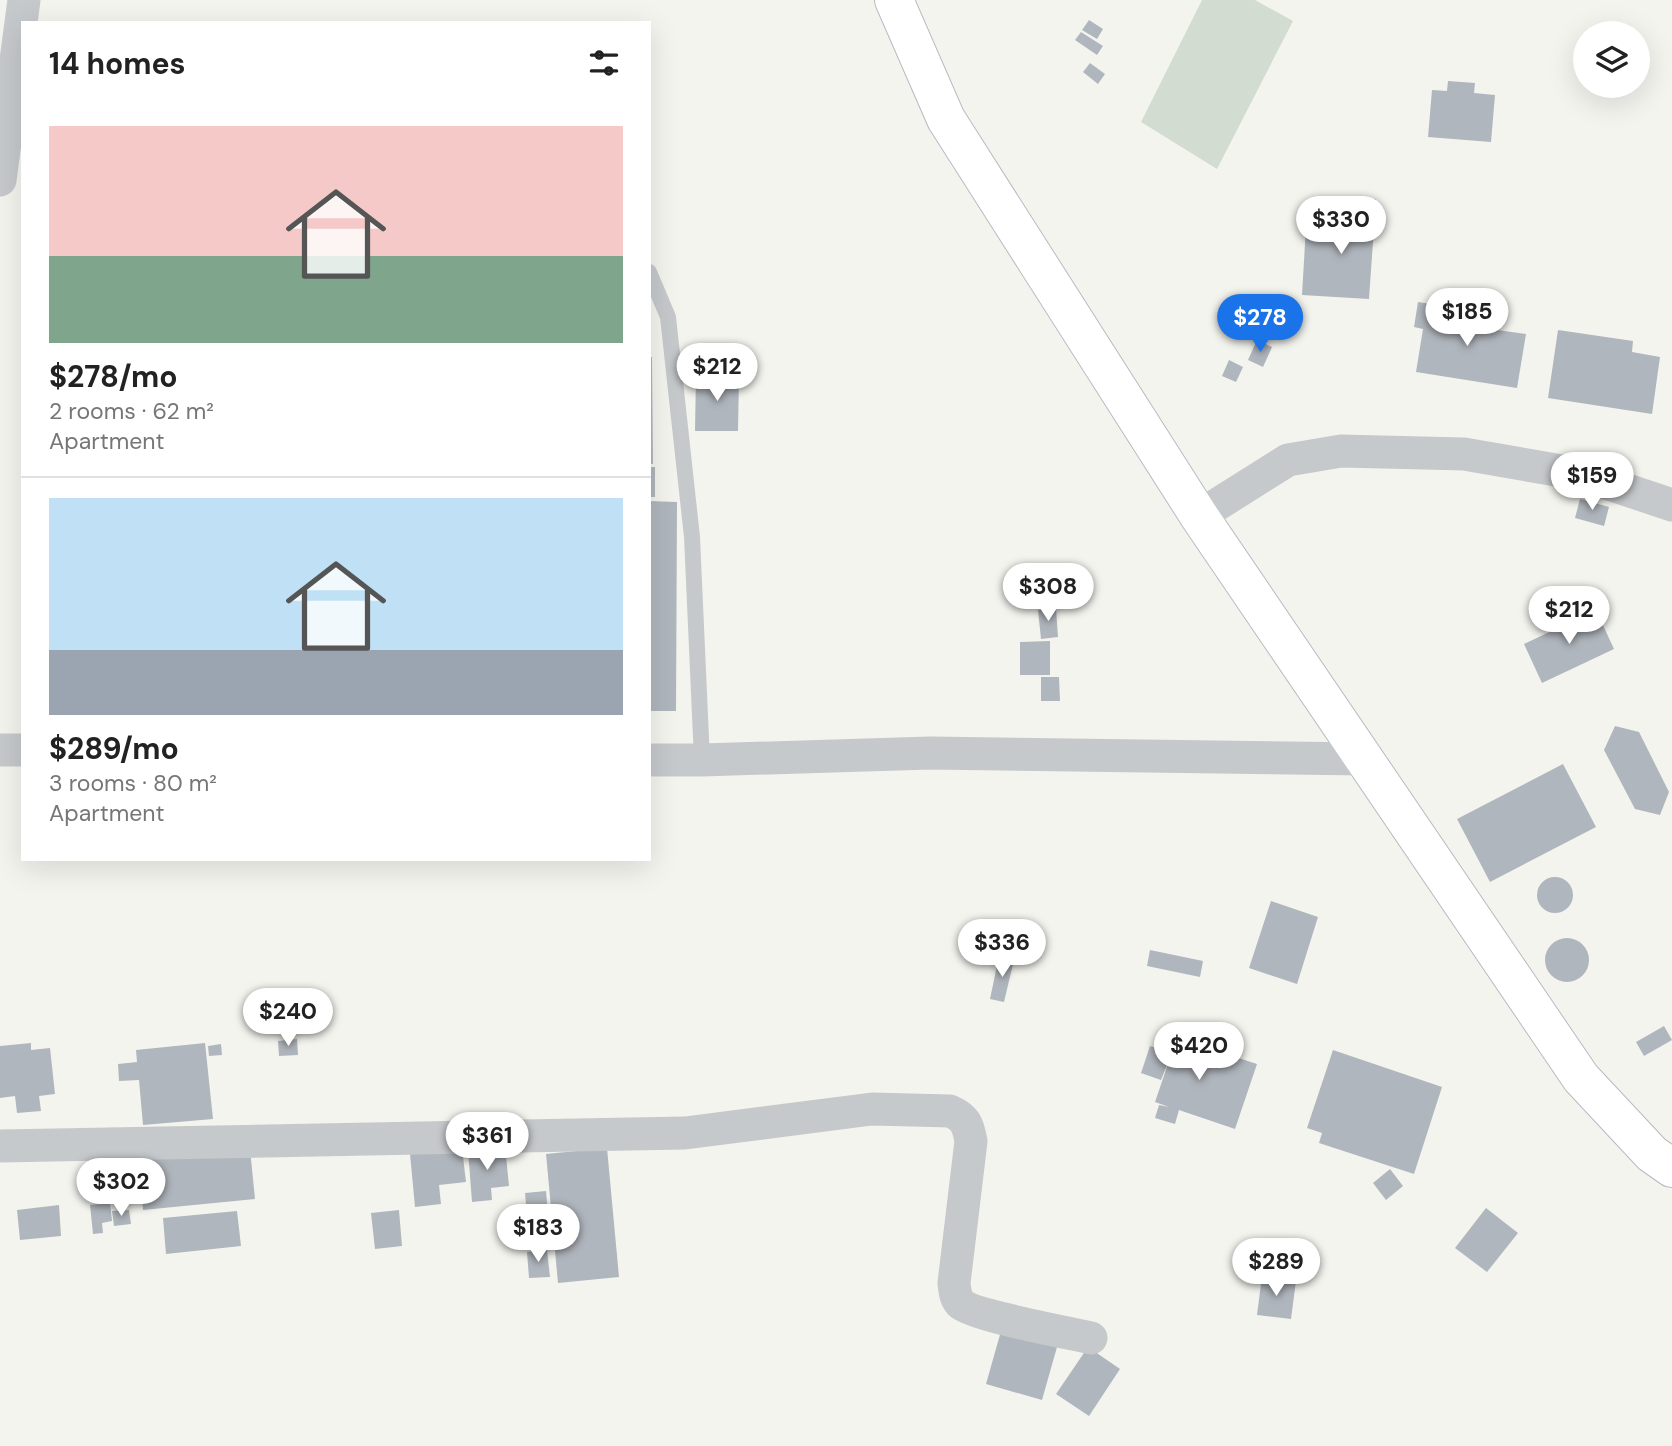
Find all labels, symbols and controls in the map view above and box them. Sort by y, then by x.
map controls [1573,21,1650,98]
button: layers [1573,21,1650,98]
text: 14 homes [49,44,186,83]
icon: filters [585,44,623,82]
icon: home [273,171,399,297]
pin: $330 [1300,196,1382,256]
text: $330 [1312,204,1370,234]
pin: $185 [1426,288,1508,348]
pin: $278 [1219,294,1301,354]
text: $185 [1441,296,1493,326]
text: $278 [1233,302,1287,332]
pin: $212 [676,344,758,403]
text: $212 [693,351,741,381]
text: $278/mo [49,357,177,396]
text: 2 rooms · 62 m² [49,396,214,426]
text: Apartment [49,426,164,456]
pin: $159 [1551,452,1633,512]
text: $159 [1567,460,1617,490]
icon: home [273,543,399,669]
pin: $308 [1007,564,1089,623]
text: $308 [1019,571,1077,601]
pin: $212 [1528,586,1610,646]
text: $212 [1545,594,1593,624]
text: $289/mo [49,729,179,768]
text: 3 rooms · 80 m² [49,768,217,798]
text: Apartment [49,798,164,828]
pin: $336 [961,920,1043,979]
text: $336 [974,927,1030,957]
pin: $240 [247,988,329,1048]
text: $240 [259,996,317,1026]
pin: $420 [1158,1023,1240,1082]
text: $420 [1170,1030,1228,1060]
pin: $361 [446,1112,528,1172]
text: $361 [462,1120,512,1150]
pin: $302 [80,1158,162,1218]
text: $302 [92,1166,150,1196]
pin: $183 [497,1204,579,1264]
text: $183 [513,1212,563,1242]
pin: $289 [1235,1238,1317,1298]
text: $289 [1248,1246,1304,1276]

